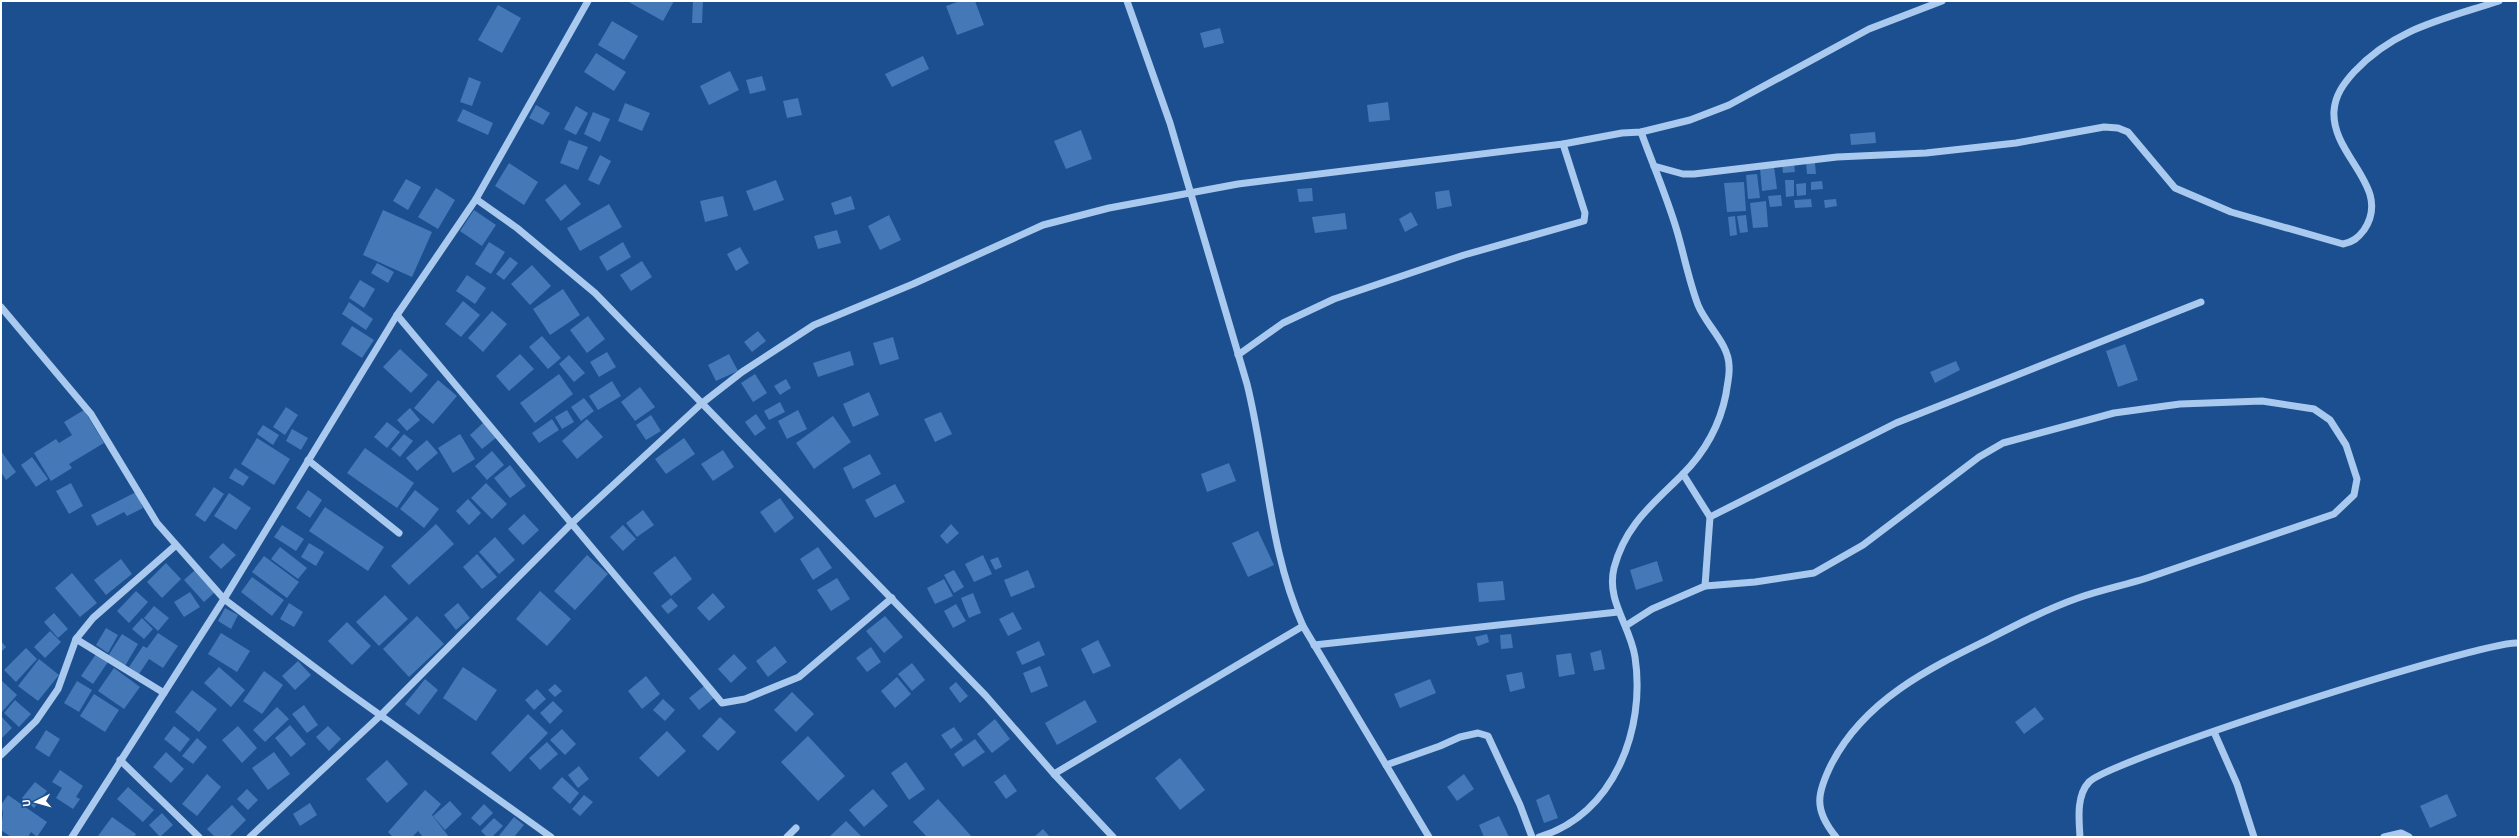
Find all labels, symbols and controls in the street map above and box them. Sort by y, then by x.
north arrow [16,782,56,822]
text: U [18,799,34,807]

